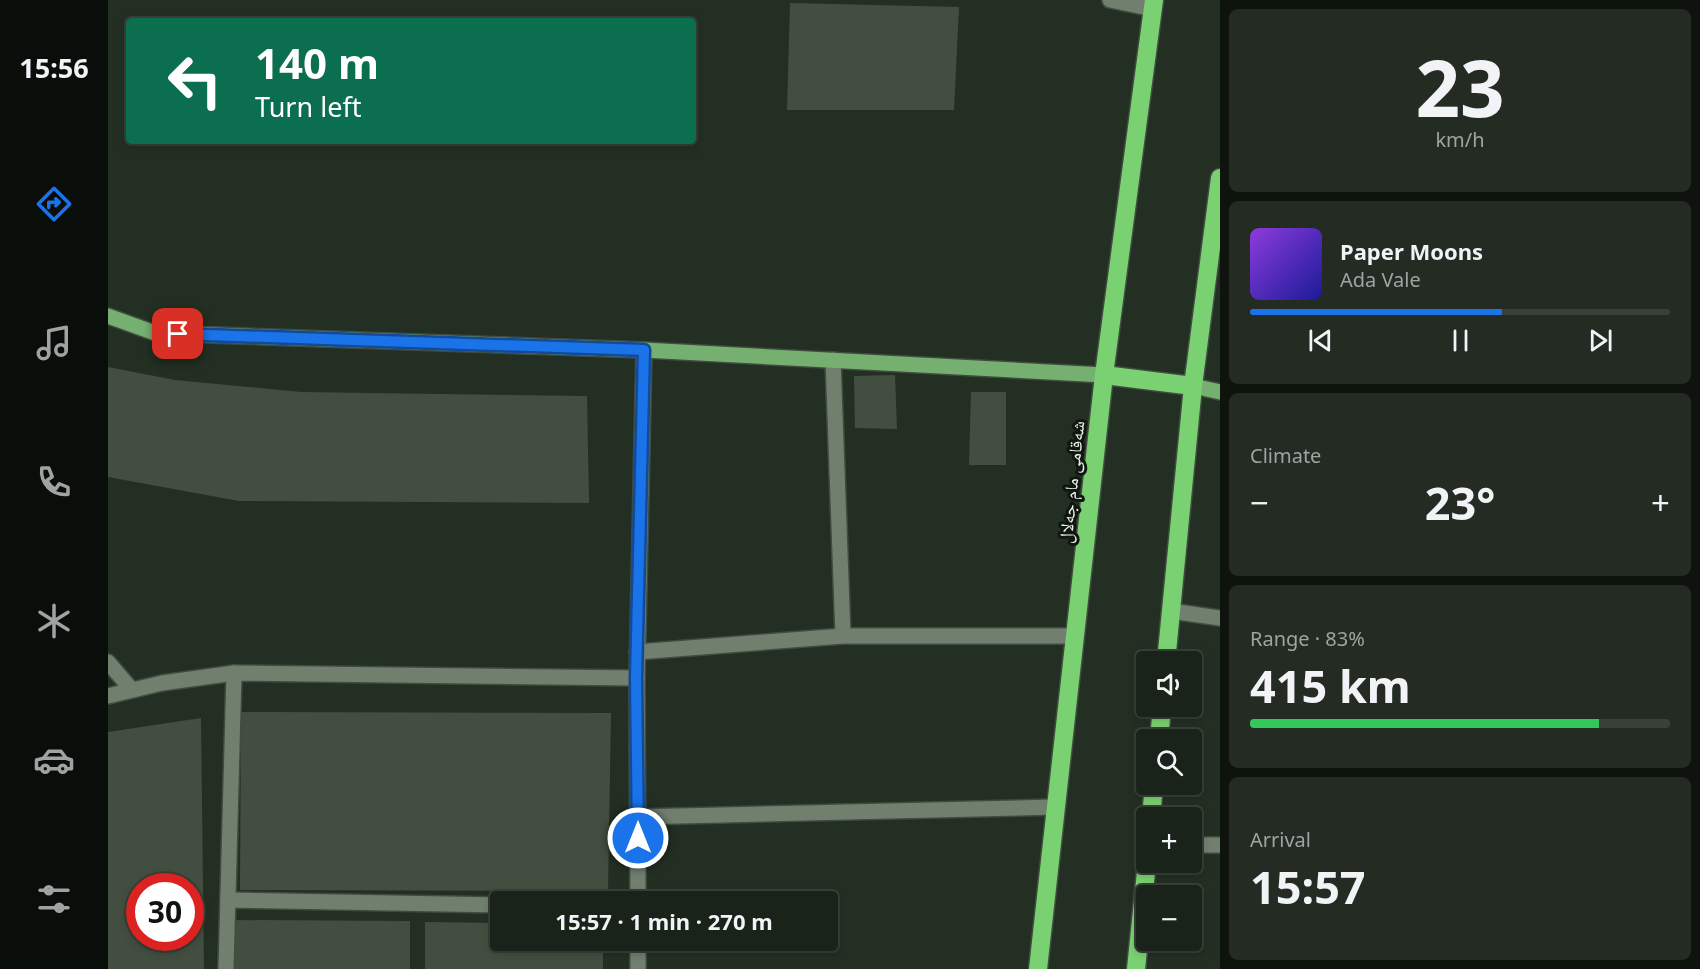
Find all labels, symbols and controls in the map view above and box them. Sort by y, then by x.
text: 140 m [255,34,379,91]
text: 23 [1415,34,1505,140]
icon: left [156,42,234,120]
text: 15:56 [19,49,89,86]
text: Turn left [255,88,361,125]
text: km/h [1435,126,1485,153]
icon: directions [33,183,75,225]
text: Paper Moons [1340,236,1483,266]
text: Ada Vale [1340,266,1421,293]
pin [152,308,203,359]
icon: arrive [161,317,194,350]
icon: music [33,322,75,364]
icon: previous [1304,324,1337,357]
icon: pause [1444,324,1477,357]
icon: next [1584,324,1617,357]
street label: شەقامی مام جەلال [1053,419,1090,545]
text: Climate [1250,442,1321,469]
icon: phone [33,461,75,503]
text: 23° [1425,472,1495,533]
text: − [1250,480,1269,525]
text: + [1651,480,1670,525]
icon: climate [33,600,75,642]
text: Range · 83% [1250,625,1365,652]
map controls [1136,651,1202,951]
button: sound [1136,651,1202,717]
text: 415 km [1250,655,1411,716]
button: search [1136,729,1202,795]
icon: car [33,739,75,781]
position arrow [606,806,670,870]
button: + [1136,807,1202,873]
text: Arrival [1250,826,1311,853]
text: 15:57 [1250,856,1366,917]
speed limit sign: 30 [126,873,204,951]
icon: filters [33,878,75,920]
button: − [1136,885,1202,951]
text: 15:57 · 1 min · 270 m [555,906,773,936]

